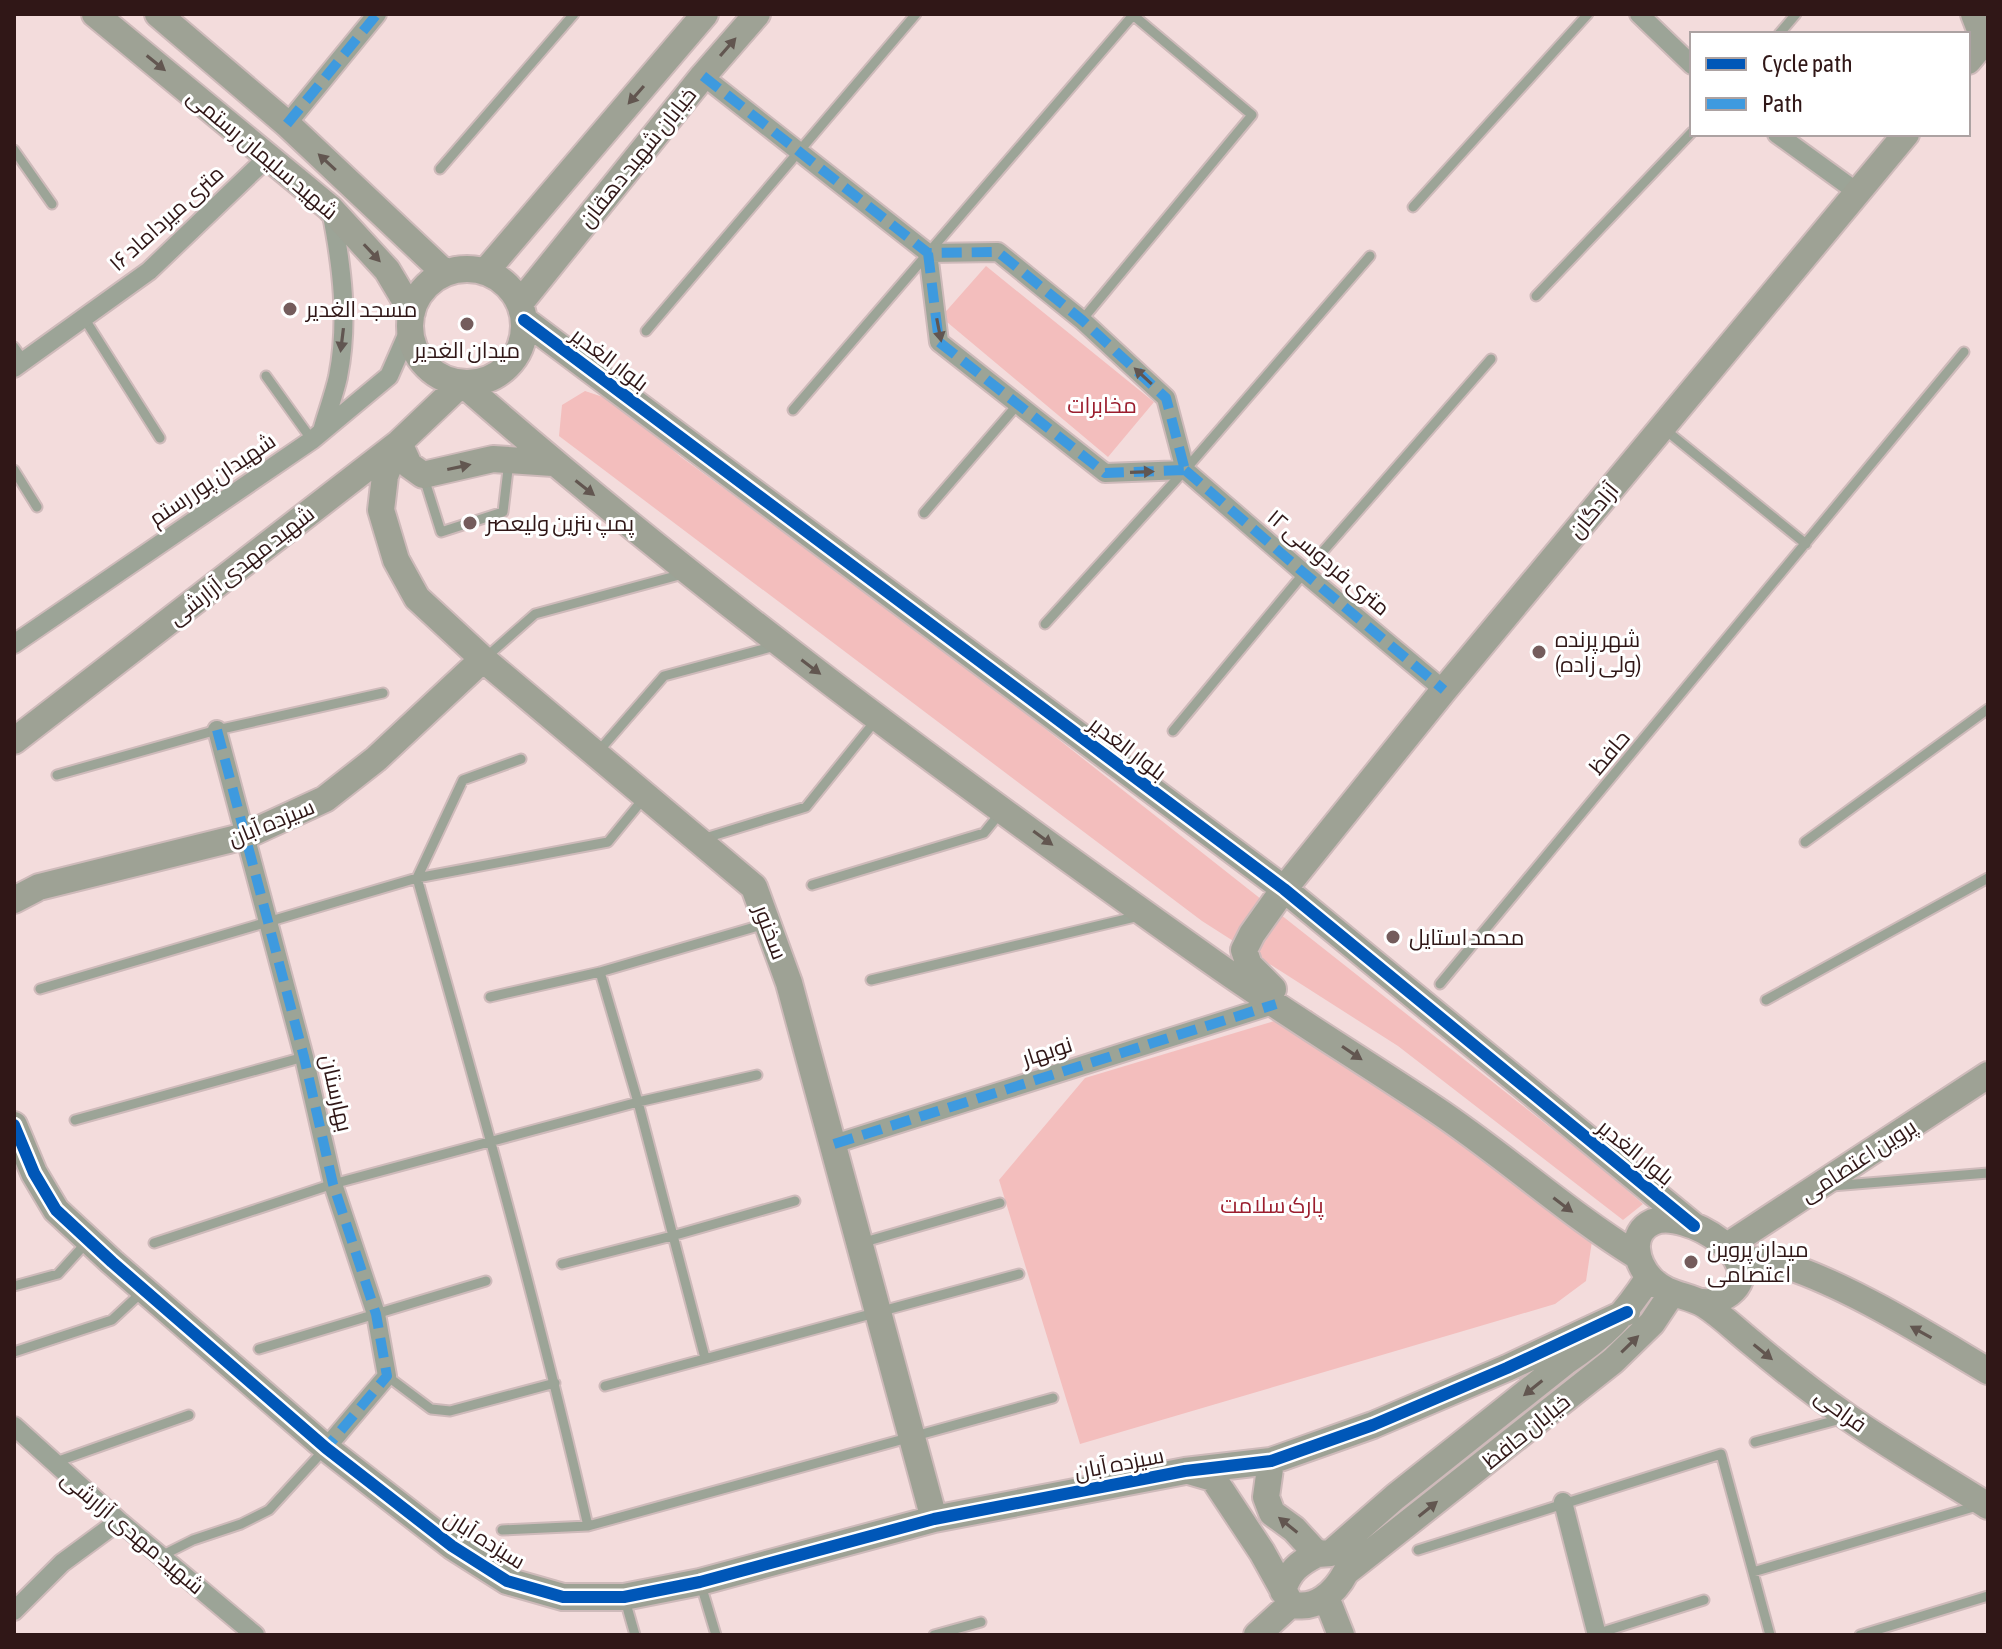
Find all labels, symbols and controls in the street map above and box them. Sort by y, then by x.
legend [1690,32,1970,136]
one-way arrow [719,38,736,58]
text: Cycle path [1762,50,1853,77]
one-way arrow [145,55,166,72]
street label: خیابان شهید دهقان [573,82,702,233]
street label: شهید سلیمان رستمی [182,83,344,226]
one-way arrow [628,85,646,104]
text: Path [1762,90,1803,117]
one-way arrow [318,154,337,172]
street label: ۱۶ متری میرداماد [103,160,229,276]
one-way arrow [362,243,380,262]
place label: مسجد الغدیر [304,296,417,322]
marker: مسجد الغدیر [281,300,299,318]
marker: میدان الغدیر [458,315,476,333]
one-way arrow [933,318,945,343]
street label: بلوار الغدیر [565,320,654,397]
one-way arrow [335,328,348,353]
place label: میدان الغدیر [412,337,520,363]
one-way arrow [1134,368,1153,386]
park label: مخابرات [1067,392,1137,418]
street label: شهیدان پور رستم [144,427,282,533]
one-way arrow [446,460,471,472]
one-way arrow [1130,465,1155,478]
street label: آزادگان [1562,477,1624,543]
one-way arrow [575,480,595,496]
street label: شهید مهدی آزارشی [163,500,320,631]
street label: ۱۲ متری فردوسی [1262,503,1395,621]
place label: پمپ بنزین ولیعصر [484,510,634,538]
marker: پمپ بنزین ولیعصر [461,514,479,532]
place label: شهر پرنده (ولی زاده) [1555,626,1641,678]
marker: شهر پرنده (ولی زاده) [1530,643,1548,661]
one-way arrow [801,658,821,674]
street label: بلوار الغدیر [1083,709,1172,786]
street label: حافظ [1583,725,1635,779]
street label: سیزده آبان [224,793,318,851]
one-way arrow [1032,830,1053,845]
street label: سخنور [748,899,793,963]
place label: محمد استایل [1409,924,1524,951]
marker: محمد استایل [1384,928,1402,946]
street label: نوبهار [1017,1031,1076,1073]
one-way arrow [1341,1045,1362,1060]
street label: بهارستان [315,1052,358,1134]
street label: بلوار الغدیر [1591,1112,1679,1191]
street label: پروین اعتصامی [1795,1113,1922,1209]
park label: پارک سلامت [1220,1192,1324,1220]
one-way arrow [1553,1196,1573,1212]
place label: میدان پروین اعتصامی [1707,1236,1809,1288]
marker: میدان پروین اعتصامی [1682,1253,1700,1271]
one-way arrow [1910,1325,1932,1339]
one-way arrow [1620,1336,1639,1354]
one-way arrow [1753,1343,1773,1359]
one-way arrow [1523,1379,1543,1395]
street label: فراحی [1809,1383,1872,1438]
street label: خیابان حافظ [1477,1388,1575,1474]
street label: سیزده آبان [1072,1442,1166,1484]
street label: شهید مهدی آزارشی [56,1465,210,1600]
one-way arrow [1418,1500,1439,1517]
street label: سیزده آبان [440,1504,530,1574]
one-way arrow [1278,1517,1298,1534]

